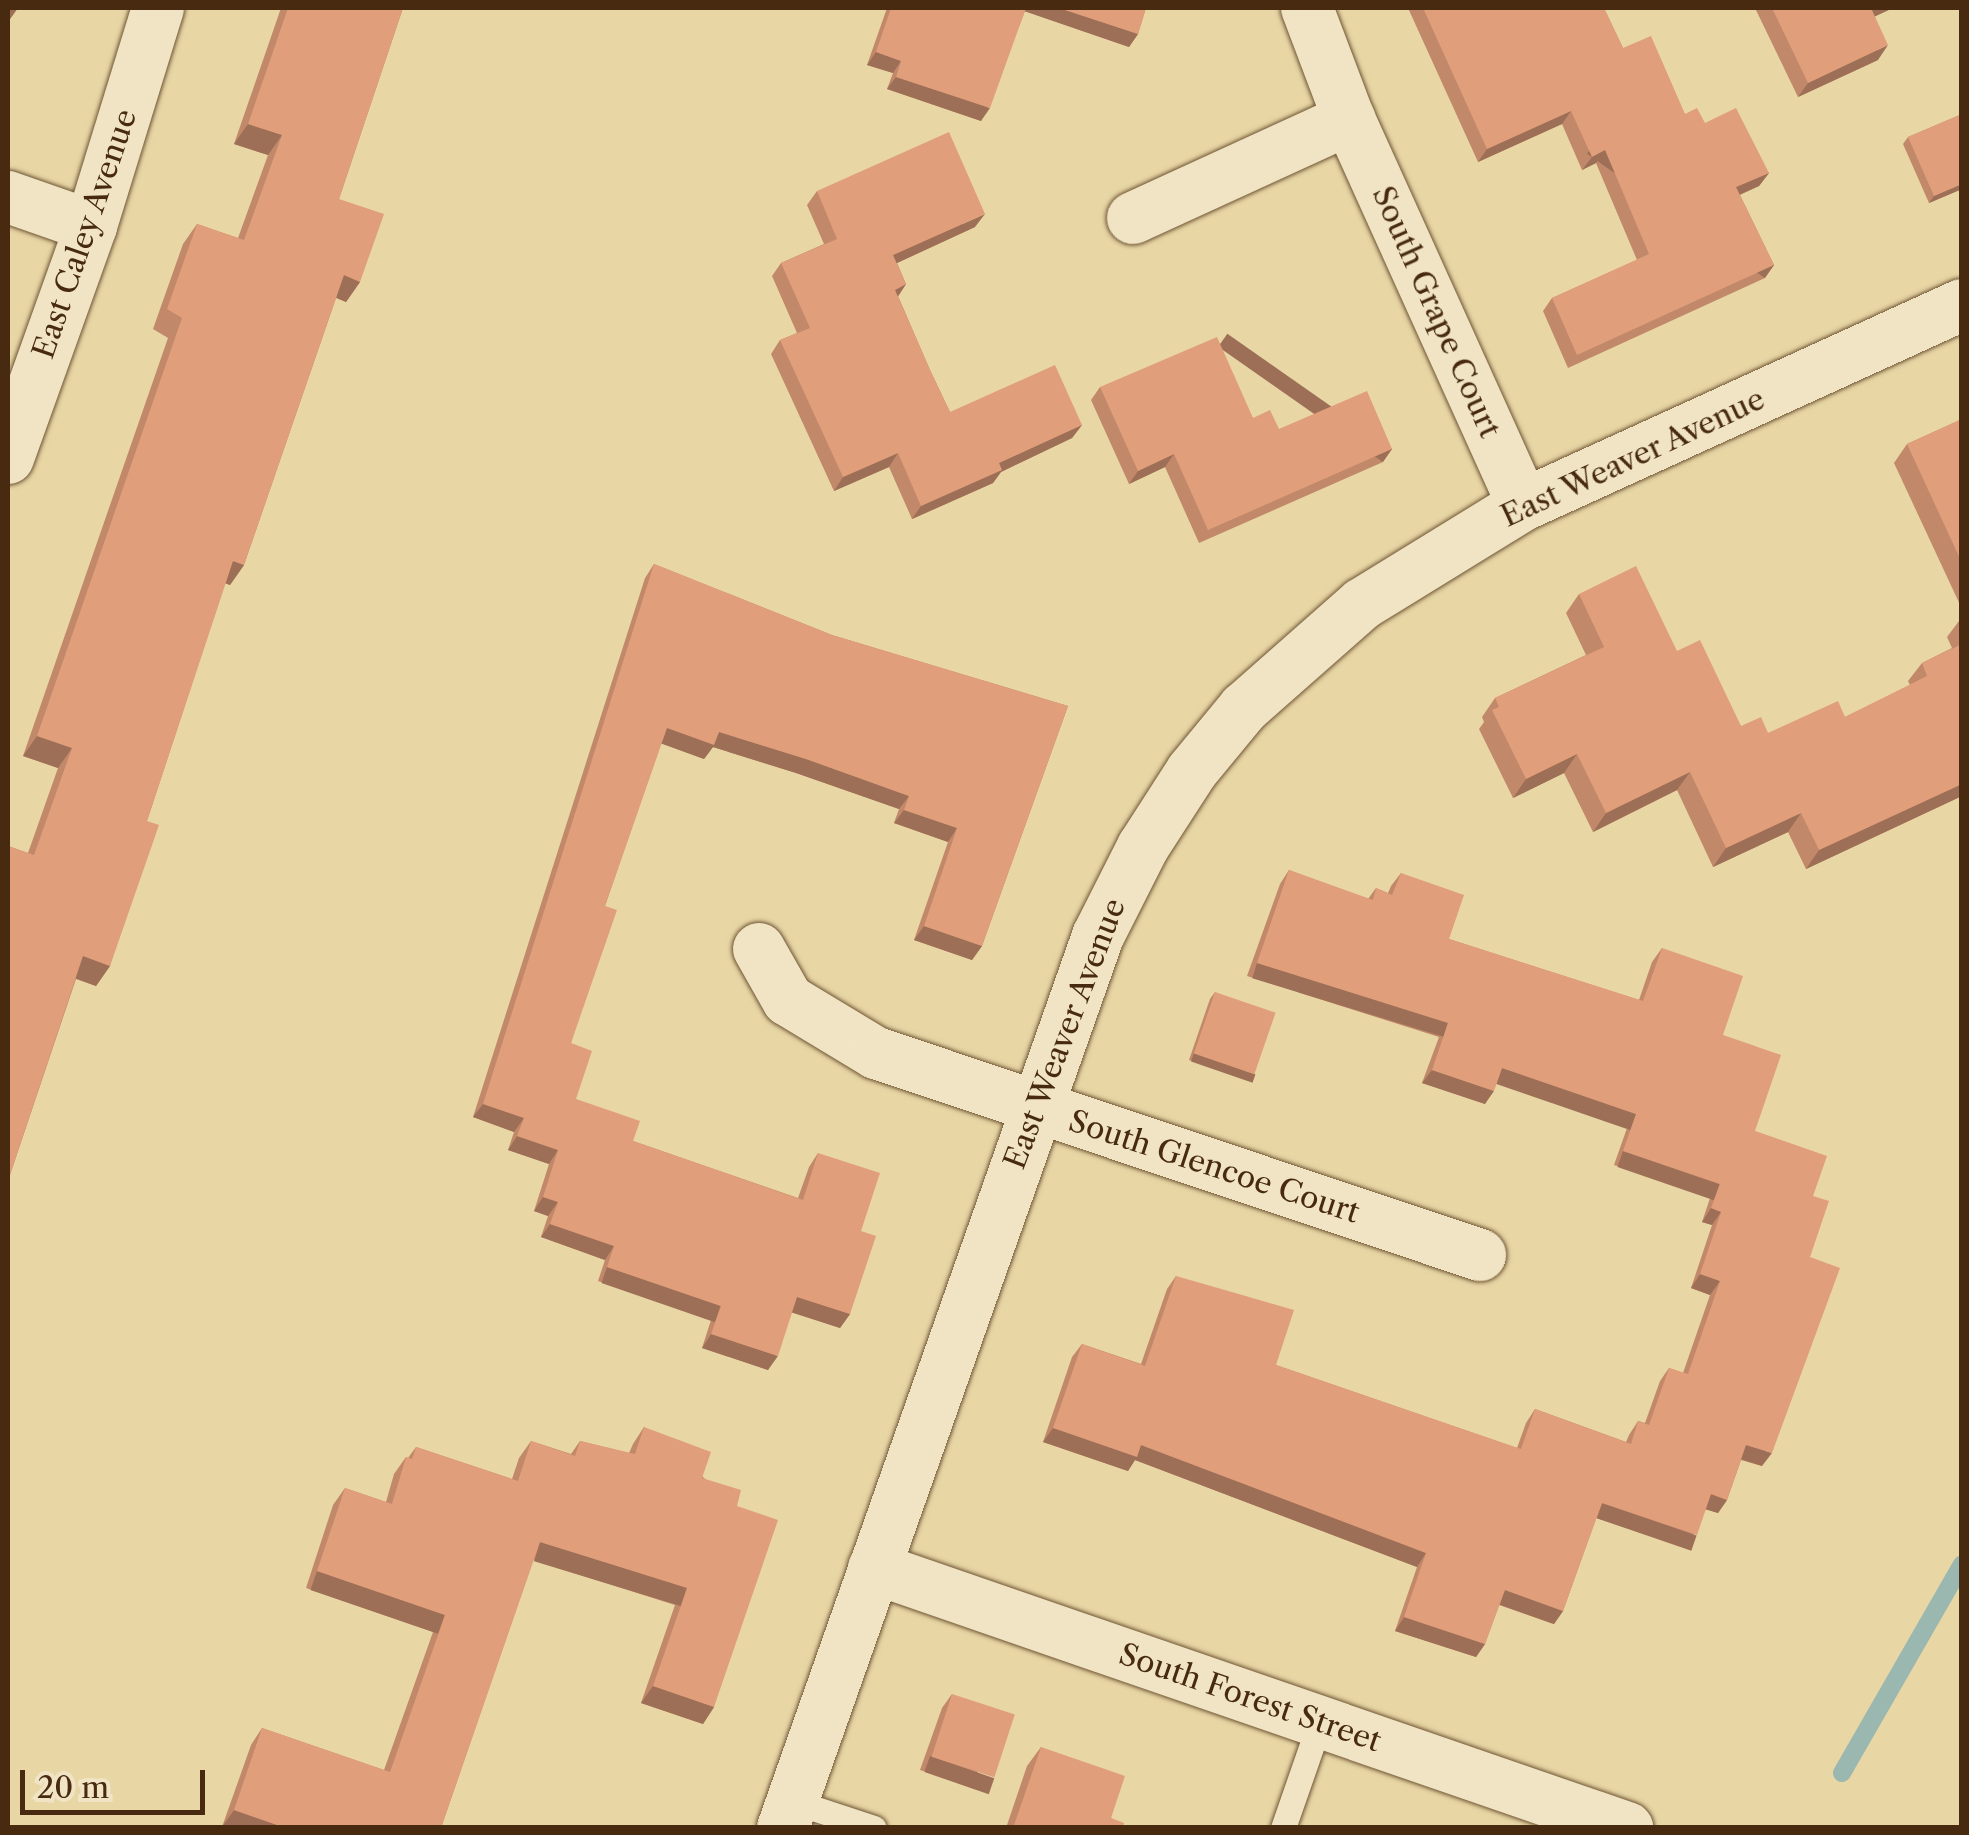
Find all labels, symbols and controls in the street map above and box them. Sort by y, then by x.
street label: East Caley Avenue [25,104,145,364]
street label: South Grape Court [1364,181,1508,443]
street label: East Weaver Avenue [1494,380,1772,536]
street label: East Weaver Avenue [996,892,1134,1176]
street label: South Glencoe Court [1064,1103,1364,1231]
street label: South Forest Street [1114,1636,1386,1760]
scale bar [25,1750,210,1812]
text: 20 m [37,1769,109,1806]

